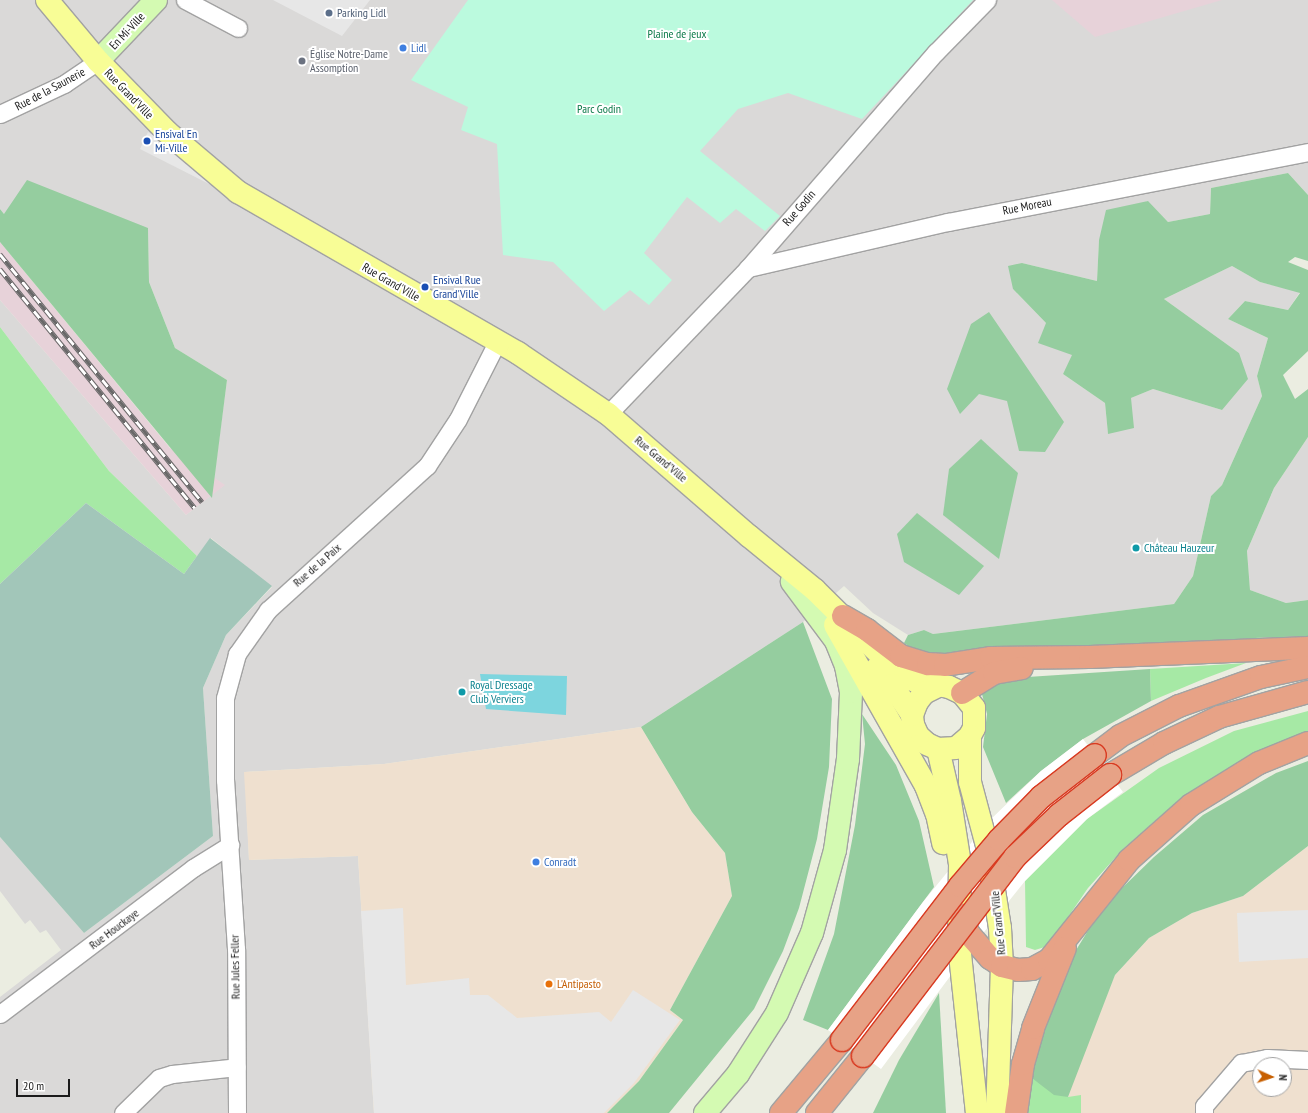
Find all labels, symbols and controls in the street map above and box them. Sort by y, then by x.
place label: Parking Lidl [337,6,386,20]
marker: Parking Lidl [324,8,334,18]
street label: En Mi-Ville [106,10,148,52]
park label: Plaine de jeux [648,27,706,41]
place label: Lidl [411,41,427,55]
marker: Lidl [398,43,408,53]
place label: Église Notre-Dame Assomption [310,47,388,75]
marker: Église Notre-Dame Assomption [297,56,307,66]
street label: Rue de la Saunerie [12,64,88,114]
street label: Rue Grand'Ville [102,66,156,122]
park label: Parc Godin [577,102,621,116]
place label: Ensival En Mi-Ville [155,127,197,155]
marker: Ensival En Mi-Ville [142,136,152,146]
street label: Rue Godin [780,187,818,229]
street label: Rue Moreau [1001,194,1053,218]
street label: Rue Grand'Ville [360,260,422,304]
place label: Ensival Rue Grand'Ville [433,273,481,301]
marker: Ensival Rue Grand'Ville [420,282,430,292]
street label: Rue Grand'Ville [632,433,690,485]
street label: Rue de la Paix [290,540,344,590]
place label: Château Hauzeur [1144,541,1214,555]
marker: Château Hauzeur [1131,543,1141,553]
place label: Royal Dressage Club Verviers [470,678,533,706]
marker: Royal Dressage Club Verviers [457,687,467,697]
place label: Conradt [544,855,576,869]
marker: Conradt [531,857,541,867]
street label: Rue Grand'Ville [987,890,1009,956]
street label: Rue Houckaye [86,906,142,952]
street label: Rue Jules Feller [227,935,243,999]
place label: L'Antipasto [557,977,601,991]
marker: L'Antipasto [544,979,554,989]
north arrow [1252,1057,1292,1097]
scale bar [18,1071,72,1097]
text: N [1276,1074,1290,1081]
text: 20 m [23,1078,44,1093]

